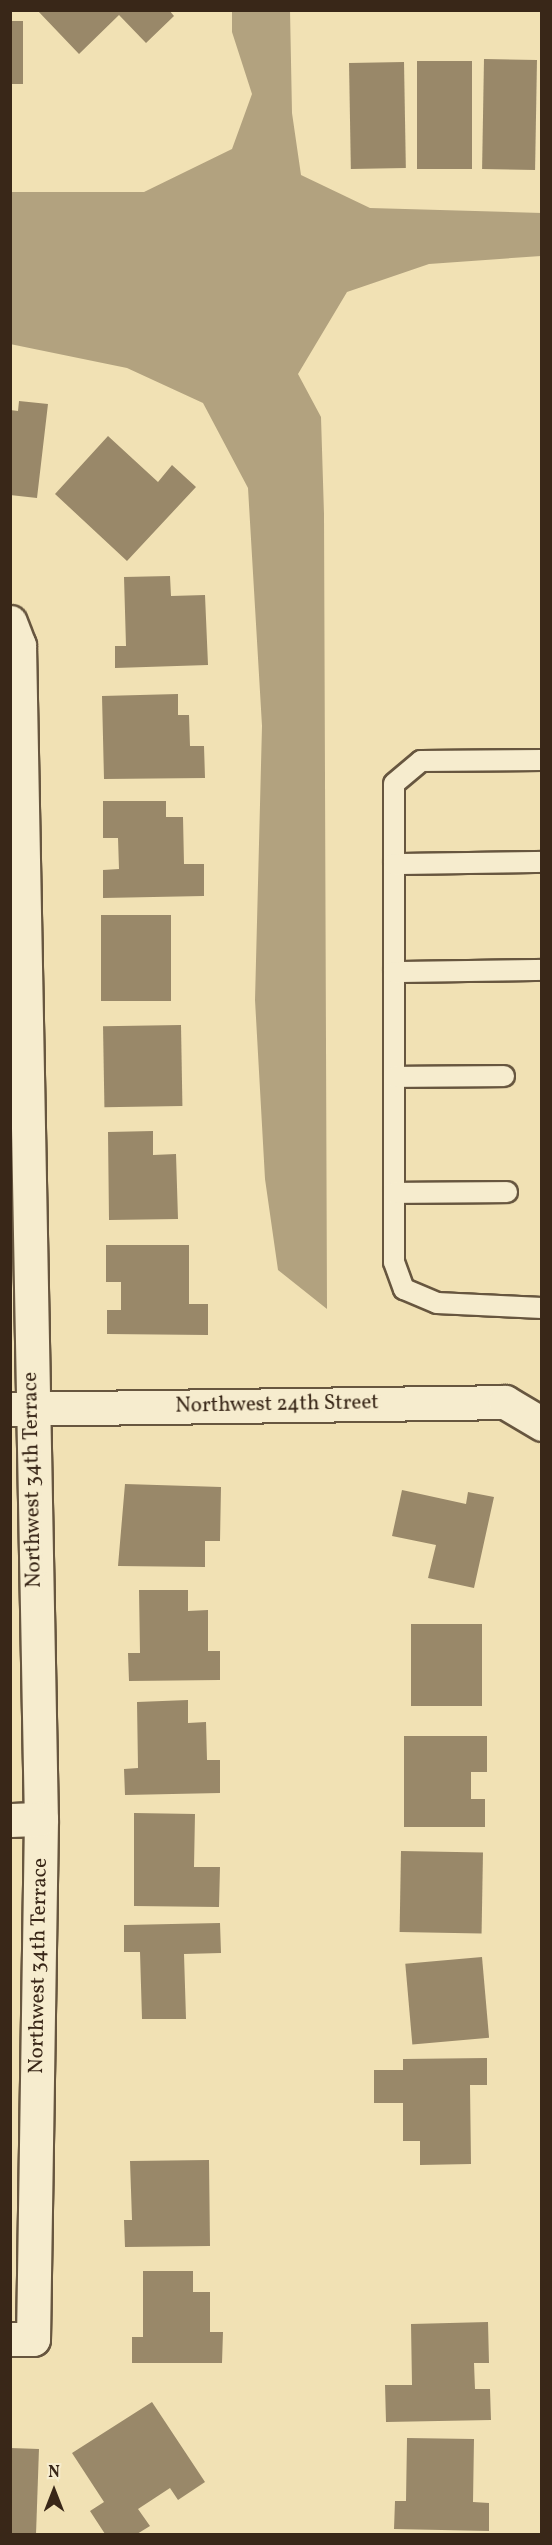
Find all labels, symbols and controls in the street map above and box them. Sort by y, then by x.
street label: Northwest 34th Terrace [19,1371,47,1589]
street label: Northwest 24th Street [175,1391,379,1419]
street label: Northwest 34th Terrace [25,1857,53,2075]
north arrow [24,2461,84,2521]
text: N [48,2462,60,2484]

